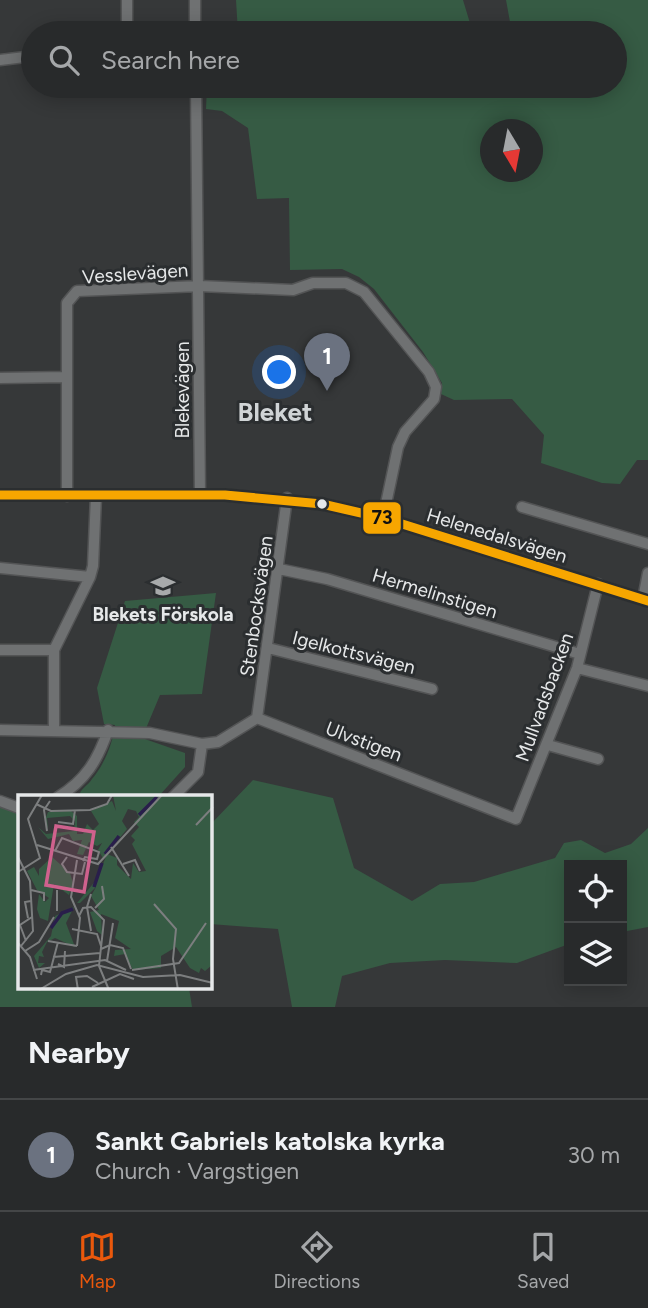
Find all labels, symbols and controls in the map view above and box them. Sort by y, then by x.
search box [21,21,627,98]
icon: search [45,41,83,79]
text: Search here [101,44,240,76]
north arrow [480,119,543,182]
street label: Vesslevägen [81,258,189,289]
pin: 1 [304,333,350,391]
street label: Blekevägen [171,342,194,438]
your location [262,355,296,389]
district label: Bleket [238,396,312,428]
unlabelled marker [315,497,329,511]
line badge: 73 [362,501,402,535]
street label: Helenedalsvägen [424,503,570,568]
text: 73 [371,506,393,529]
street label: Stenbocksvägen [235,534,278,678]
street label: Hermelinstigen [370,564,500,623]
school or university icon: Blekets Förskola [149,572,177,600]
place label: Blekets Förskola [92,603,234,626]
street label: Igelkottsvägen [290,626,418,679]
street label: Mullvadsbacken [510,630,578,765]
street label: Ulvstigen [322,716,405,767]
inset map [18,795,212,990]
map controls [564,860,627,986]
button: locate [564,860,627,923]
button: layers [564,923,627,986]
text: Nearby [28,1034,130,1071]
text: Sankt Gabriels katolska kyrka [95,1125,445,1157]
text: 1 [46,1141,56,1169]
text: 30 m [567,1141,620,1169]
text: Church · Vargstigen [95,1157,299,1185]
tab: Map [78,1228,116,1293]
tab: Directions [273,1228,360,1293]
tab: Saved [517,1228,569,1293]

